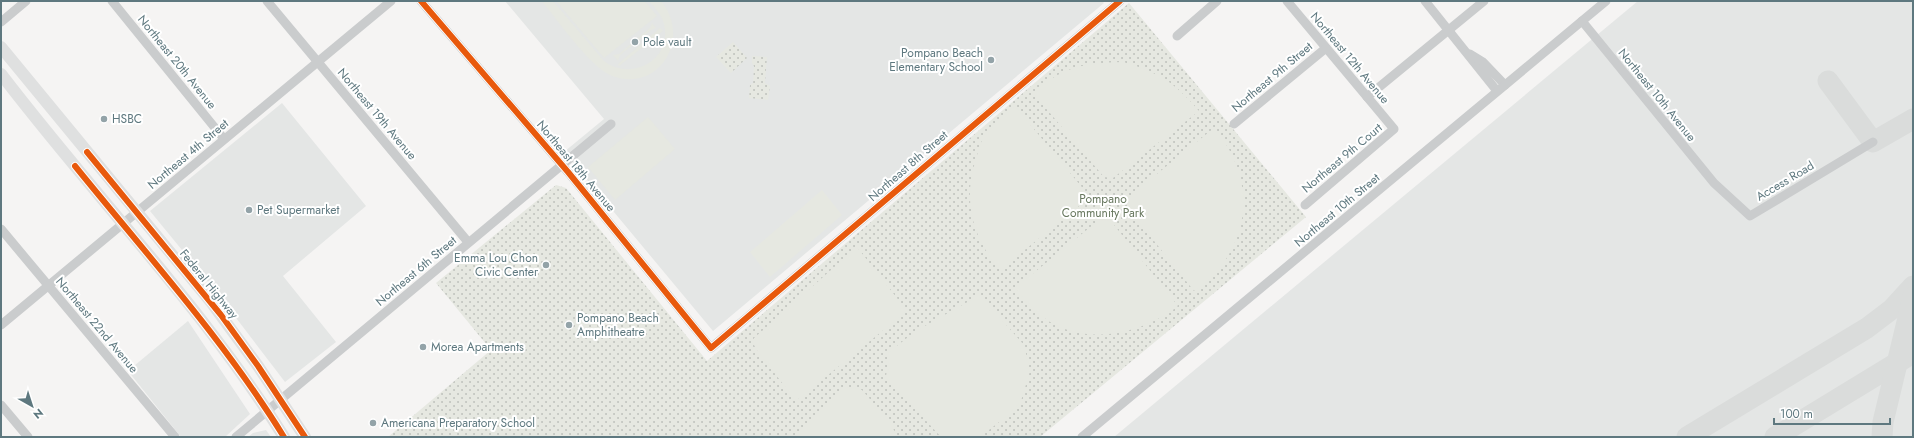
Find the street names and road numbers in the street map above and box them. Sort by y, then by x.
street label: Northeast 12th Avenue [1306,8,1394,108]
street label: Northeast 20th Avenue [133,11,221,113]
street label: Northeast 9th Street [1228,38,1316,116]
street label: Northeast 10th Avenue [1614,45,1700,145]
street label: Northeast 19th Avenue [333,64,421,164]
street label: Northeast 4th Street [144,115,232,193]
street label: Northeast 18th Avenue [532,116,620,216]
street label: Northeast 9th Court [1298,119,1386,197]
street label: Northeast 8th Street [864,126,952,206]
street label: Access Road [1753,157,1817,205]
street label: Northeast 10th Street [1290,169,1384,251]
street label: Northeast 6th Street [372,232,460,310]
street label: Federal Highway [175,245,243,323]
street label: Northeast 22nd Avenue [51,273,143,377]

